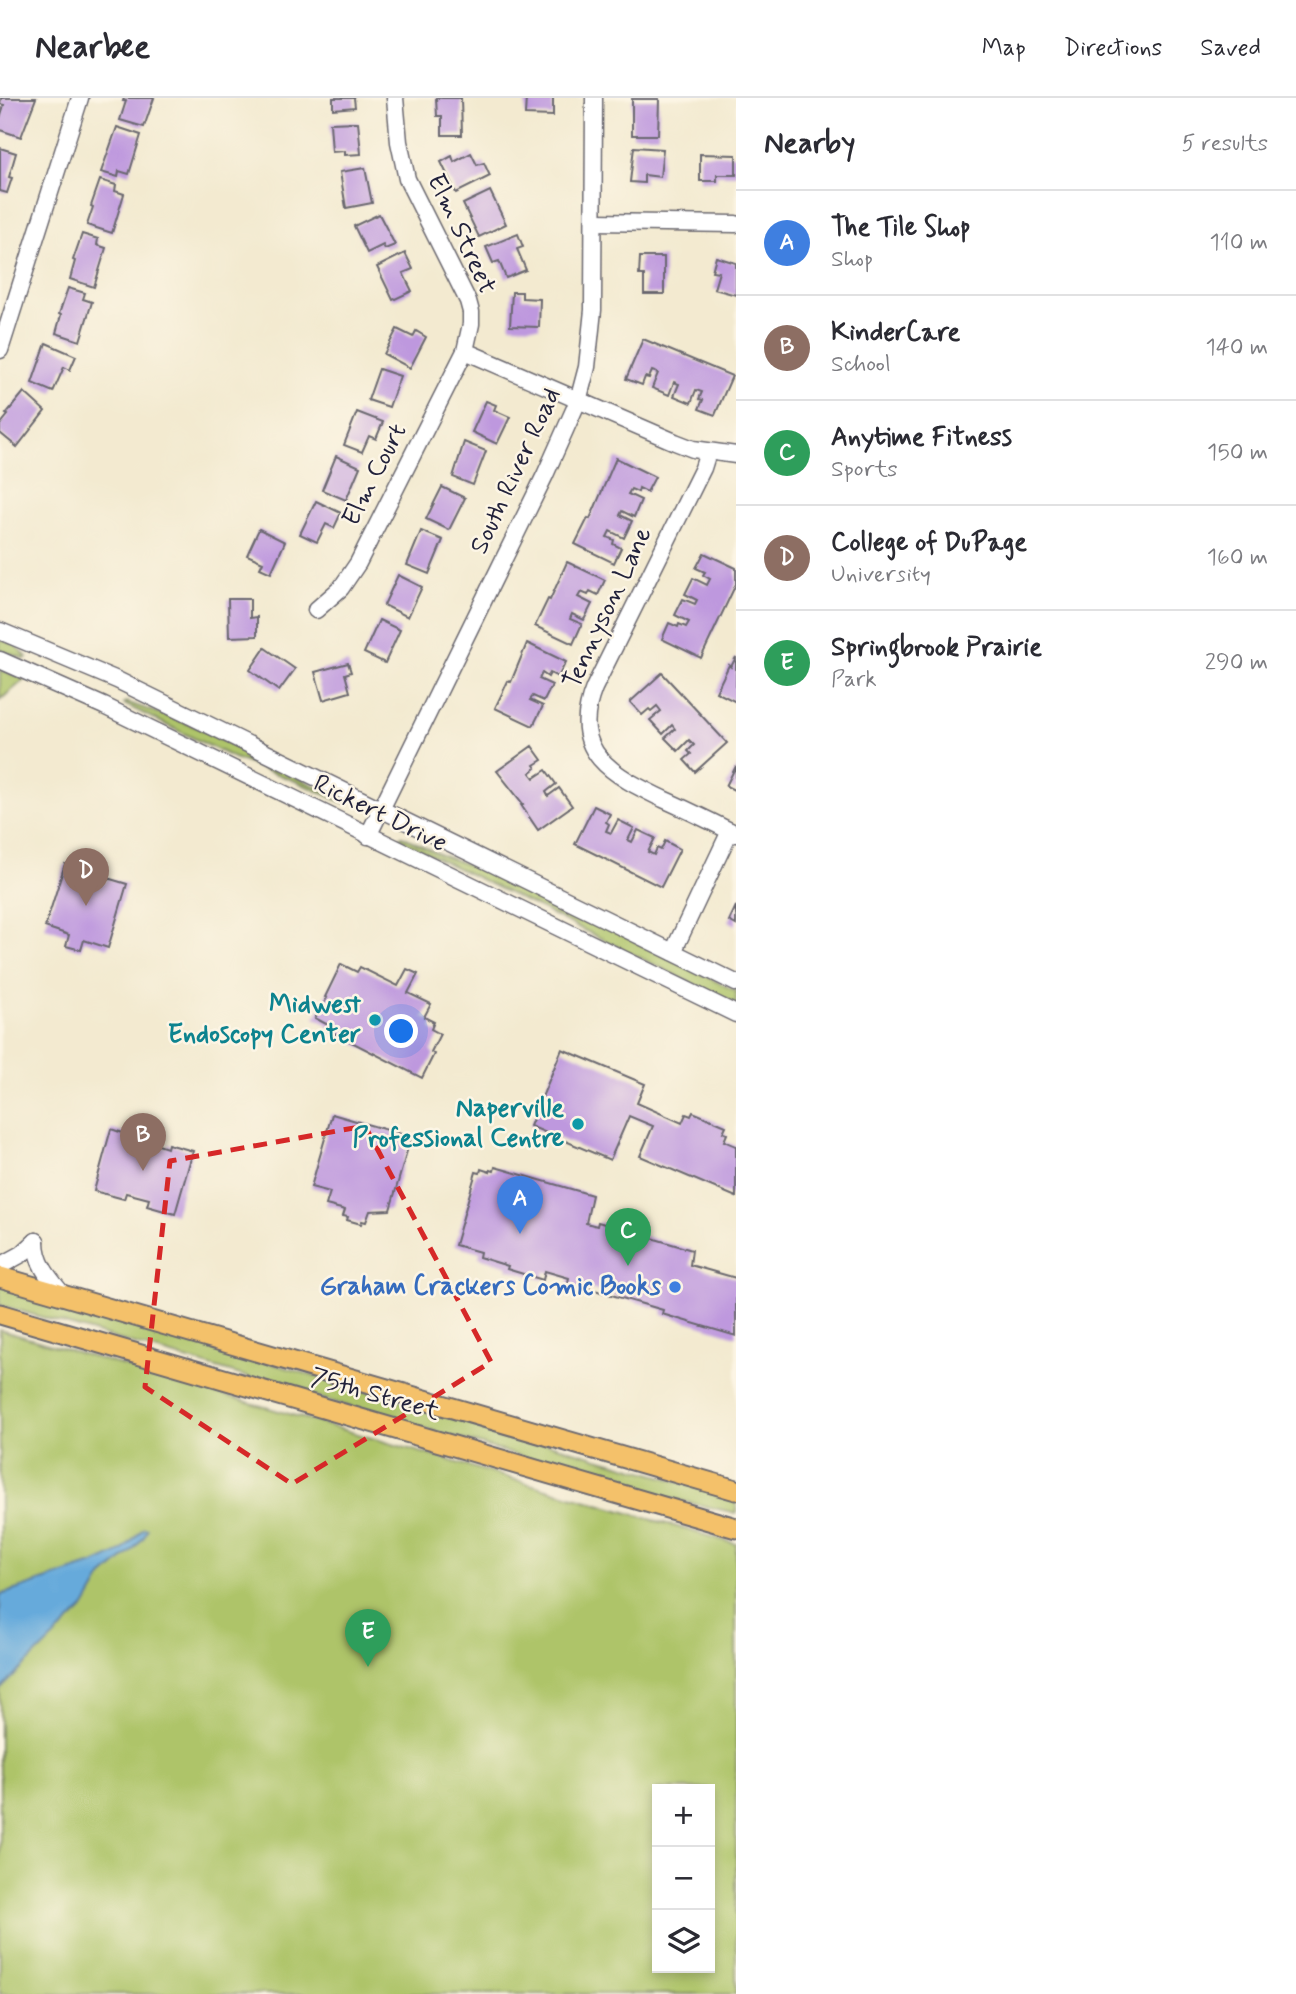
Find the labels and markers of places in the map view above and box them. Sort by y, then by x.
pin: D [63,848,109,906]
place label: Midwest Endoscopy Center [168,988,362,1052]
marker: Midwest Endoscopy Center [367,1012,383,1028]
place label: Naperville Professional Centre [352,1092,564,1156]
pin: B [120,1113,166,1171]
marker: Naperville Professional Centre [570,1116,586,1132]
pin: A [497,1176,543,1234]
pin: C [605,1208,651,1266]
place label: Graham Crackers Comic Books [320,1270,662,1304]
marker: Graham Crackers Comic Books [667,1279,683,1295]
pin: E [345,1609,391,1667]

